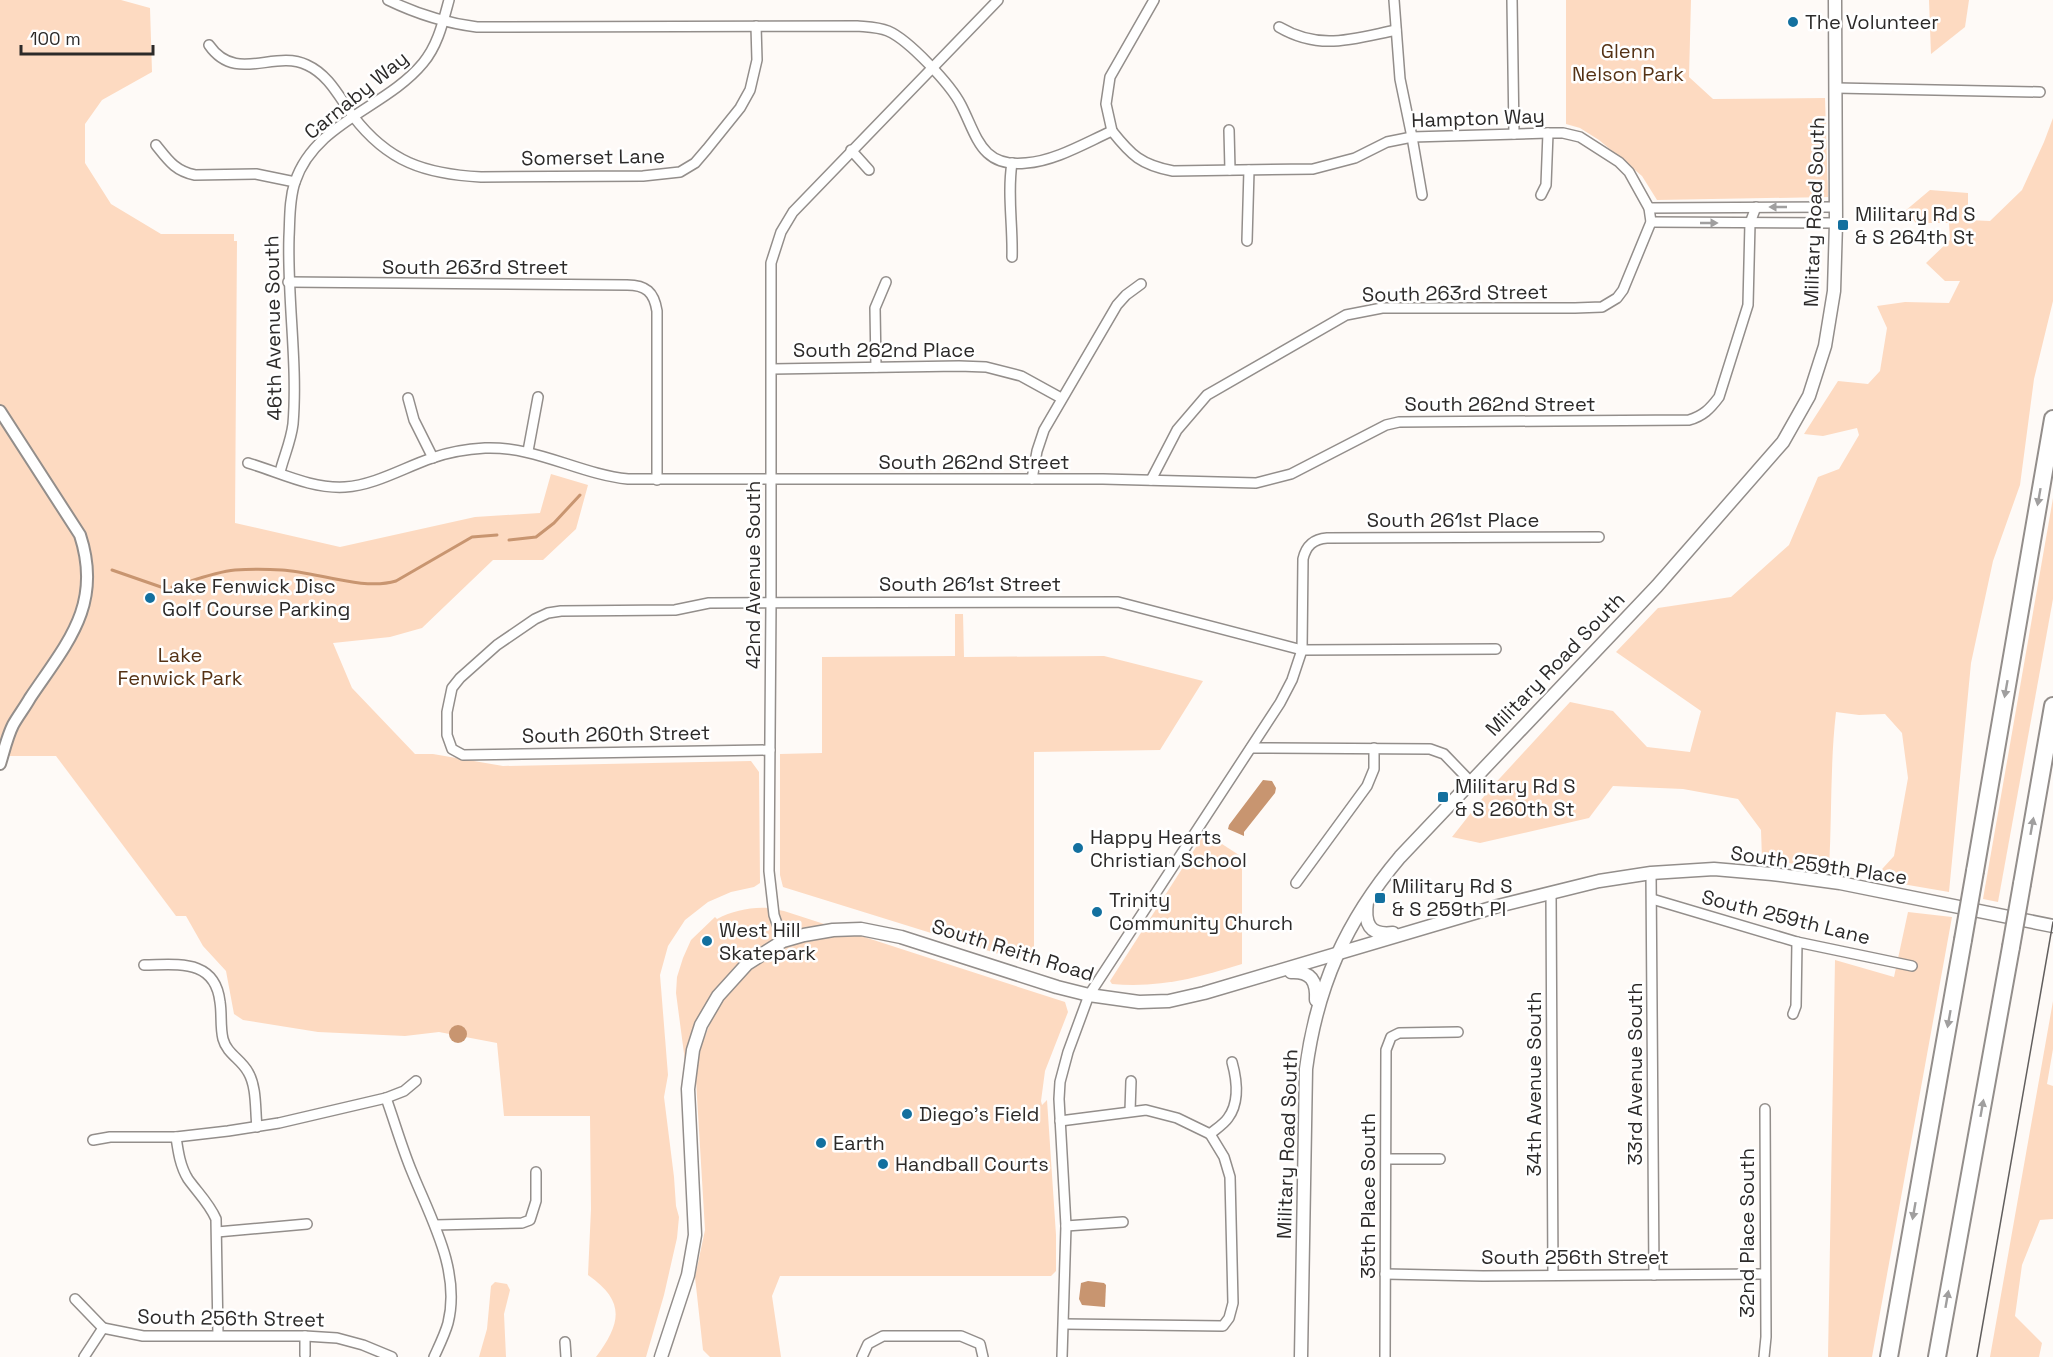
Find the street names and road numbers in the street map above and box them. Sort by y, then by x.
street label: Carnaby Way [299,45,413,145]
street label: Hampton Way [1411,103,1545,133]
street label: Military Road South [1798,117,1830,307]
street label: Somerset Lane [521,143,665,171]
street label: 46th Avenue South [258,235,288,421]
street label: South 263rd Street [382,254,568,280]
street label: South 263rd Street [1362,278,1548,308]
street label: South 262nd Place [793,337,975,363]
street label: South 262nd Street [1404,391,1596,417]
street label: South 262nd Street [878,449,1070,475]
street label: 42nd Avenue South [740,481,766,669]
street label: South 261st Place [1367,507,1539,533]
street label: South 261st Street [879,571,1061,597]
street label: Military Road South [1480,587,1630,741]
street label: South 260th Street [522,719,710,749]
street label: South 259th Place [1729,840,1909,890]
street label: South 259th Lane [1699,883,1873,951]
street label: South Reith Road [929,913,1097,987]
street label: 33rd Avenue South [1622,982,1648,1166]
street label: 34th Avenue South [1521,992,1547,1177]
street label: Military Road South [1271,1049,1303,1239]
street label: 35th Place South [1355,1113,1381,1279]
street label: 32nd Place South [1734,1148,1760,1318]
street label: South 256th Street [1481,1244,1669,1270]
street label: South 256th Street [137,1303,325,1333]

